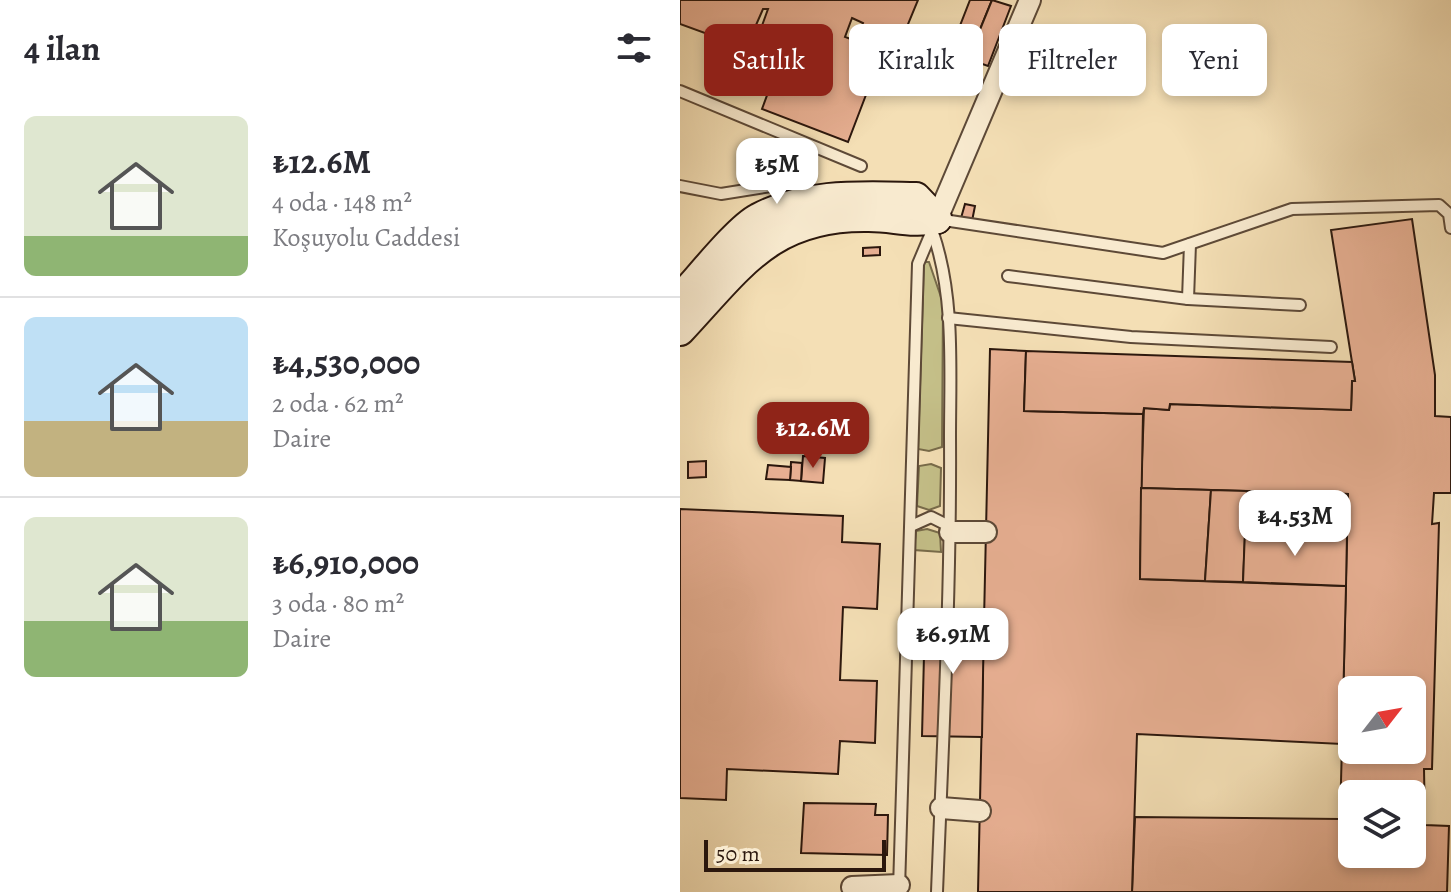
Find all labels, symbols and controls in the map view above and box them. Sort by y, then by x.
chip: Satılık [704,24,833,96]
chip: Kiralık [849,24,983,96]
chip: Filtreler [999,24,1146,96]
chip: Yeni [1162,24,1267,96]
text: 4 ilan [24,25,100,72]
icon: filters [612,26,656,70]
text: ₺12.6M [272,138,371,185]
pin: ₺5M [738,138,816,206]
text: ₺5M [754,146,800,181]
icon: home [88,148,184,244]
text: 4 oda · 148 m² [272,185,412,220]
text: Koşuyolu Caddesi [272,220,460,255]
text: ₺4,530,000 [272,339,420,386]
icon: home [88,349,184,445]
text: 2 oda · 62 m² [272,386,404,421]
pin: ₺12.6M [748,402,878,470]
text: ₺12.6M [775,410,851,445]
text: Daire [272,421,331,456]
pin: ₺4.53M [1230,490,1360,558]
text: ₺4.53M [1257,498,1333,533]
text: ₺6,910,000 [272,539,419,586]
icon: home [88,549,184,645]
text: 3 oda · 80 m² [272,586,404,621]
pin: ₺6.91M [888,608,1018,676]
text: ₺6.91M [915,616,991,651]
text: Daire [272,621,331,656]
north arrow [1338,676,1426,764]
map controls [1338,676,1426,868]
button: layers [1338,780,1426,868]
scale bar [704,836,886,872]
text: 50 m [716,839,760,869]

